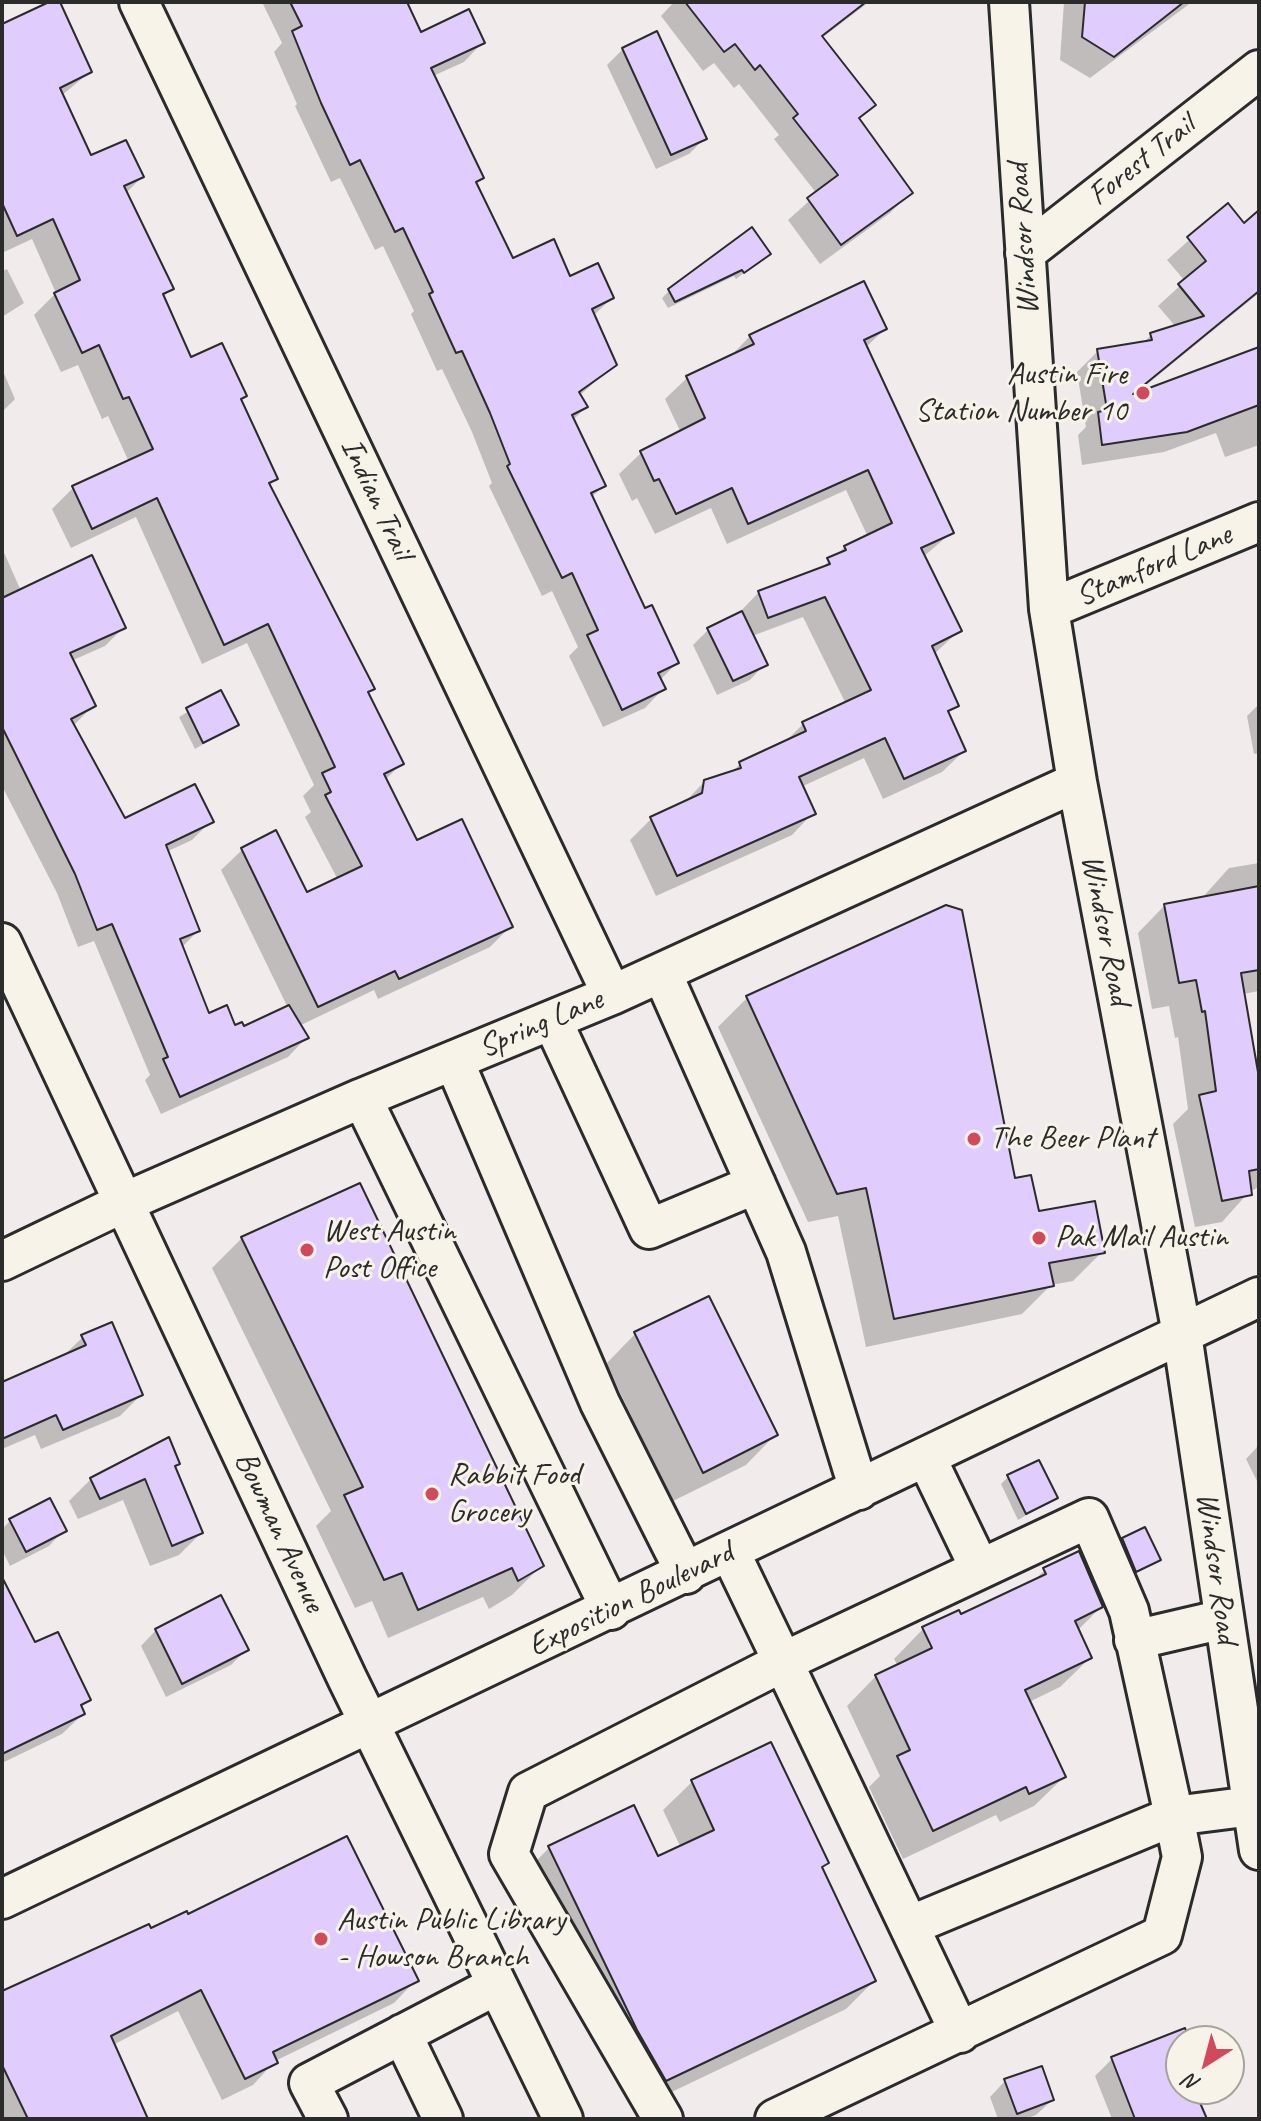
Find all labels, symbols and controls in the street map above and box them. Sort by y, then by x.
street label: Forest Trail [1081,107,1203,215]
street label: Windsor Road [1000,162,1048,316]
place label: Austin Fire Station Number 10 [915,356,1127,431]
marker: Austin Fire Station Number 10 [1134,384,1152,402]
street label: Indian Trail [331,432,421,566]
street label: Stamford Lane [1070,516,1238,616]
street label: Windsor Road [1072,852,1138,1008]
street label: Spring Lane [473,981,609,1067]
place label: The Beer Plant [990,1120,1155,1158]
marker: The Beer Plant [965,1130,983,1148]
place label: West Austin Post Office [323,1213,455,1288]
place label: Pak Mail Austin [1055,1219,1228,1257]
marker: Pak Mail Austin [1030,1229,1048,1247]
marker: West Austin Post Office [298,1241,316,1259]
street label: Bowman Avenue [225,1446,333,1618]
place label: Rabbit Food Grocery [448,1457,580,1532]
marker: Rabbit Food Grocery [423,1485,441,1503]
street label: Windsor Road [1186,1490,1246,1646]
street label: Exposition Boulevard [522,1534,740,1666]
place label: Austin Public Library - Howson Branch [337,1902,565,1977]
marker: Austin Public Library - Howson Branch [312,1930,330,1948]
north arrow [1165,2025,1245,2105]
text: N [1178,2067,1206,2098]

